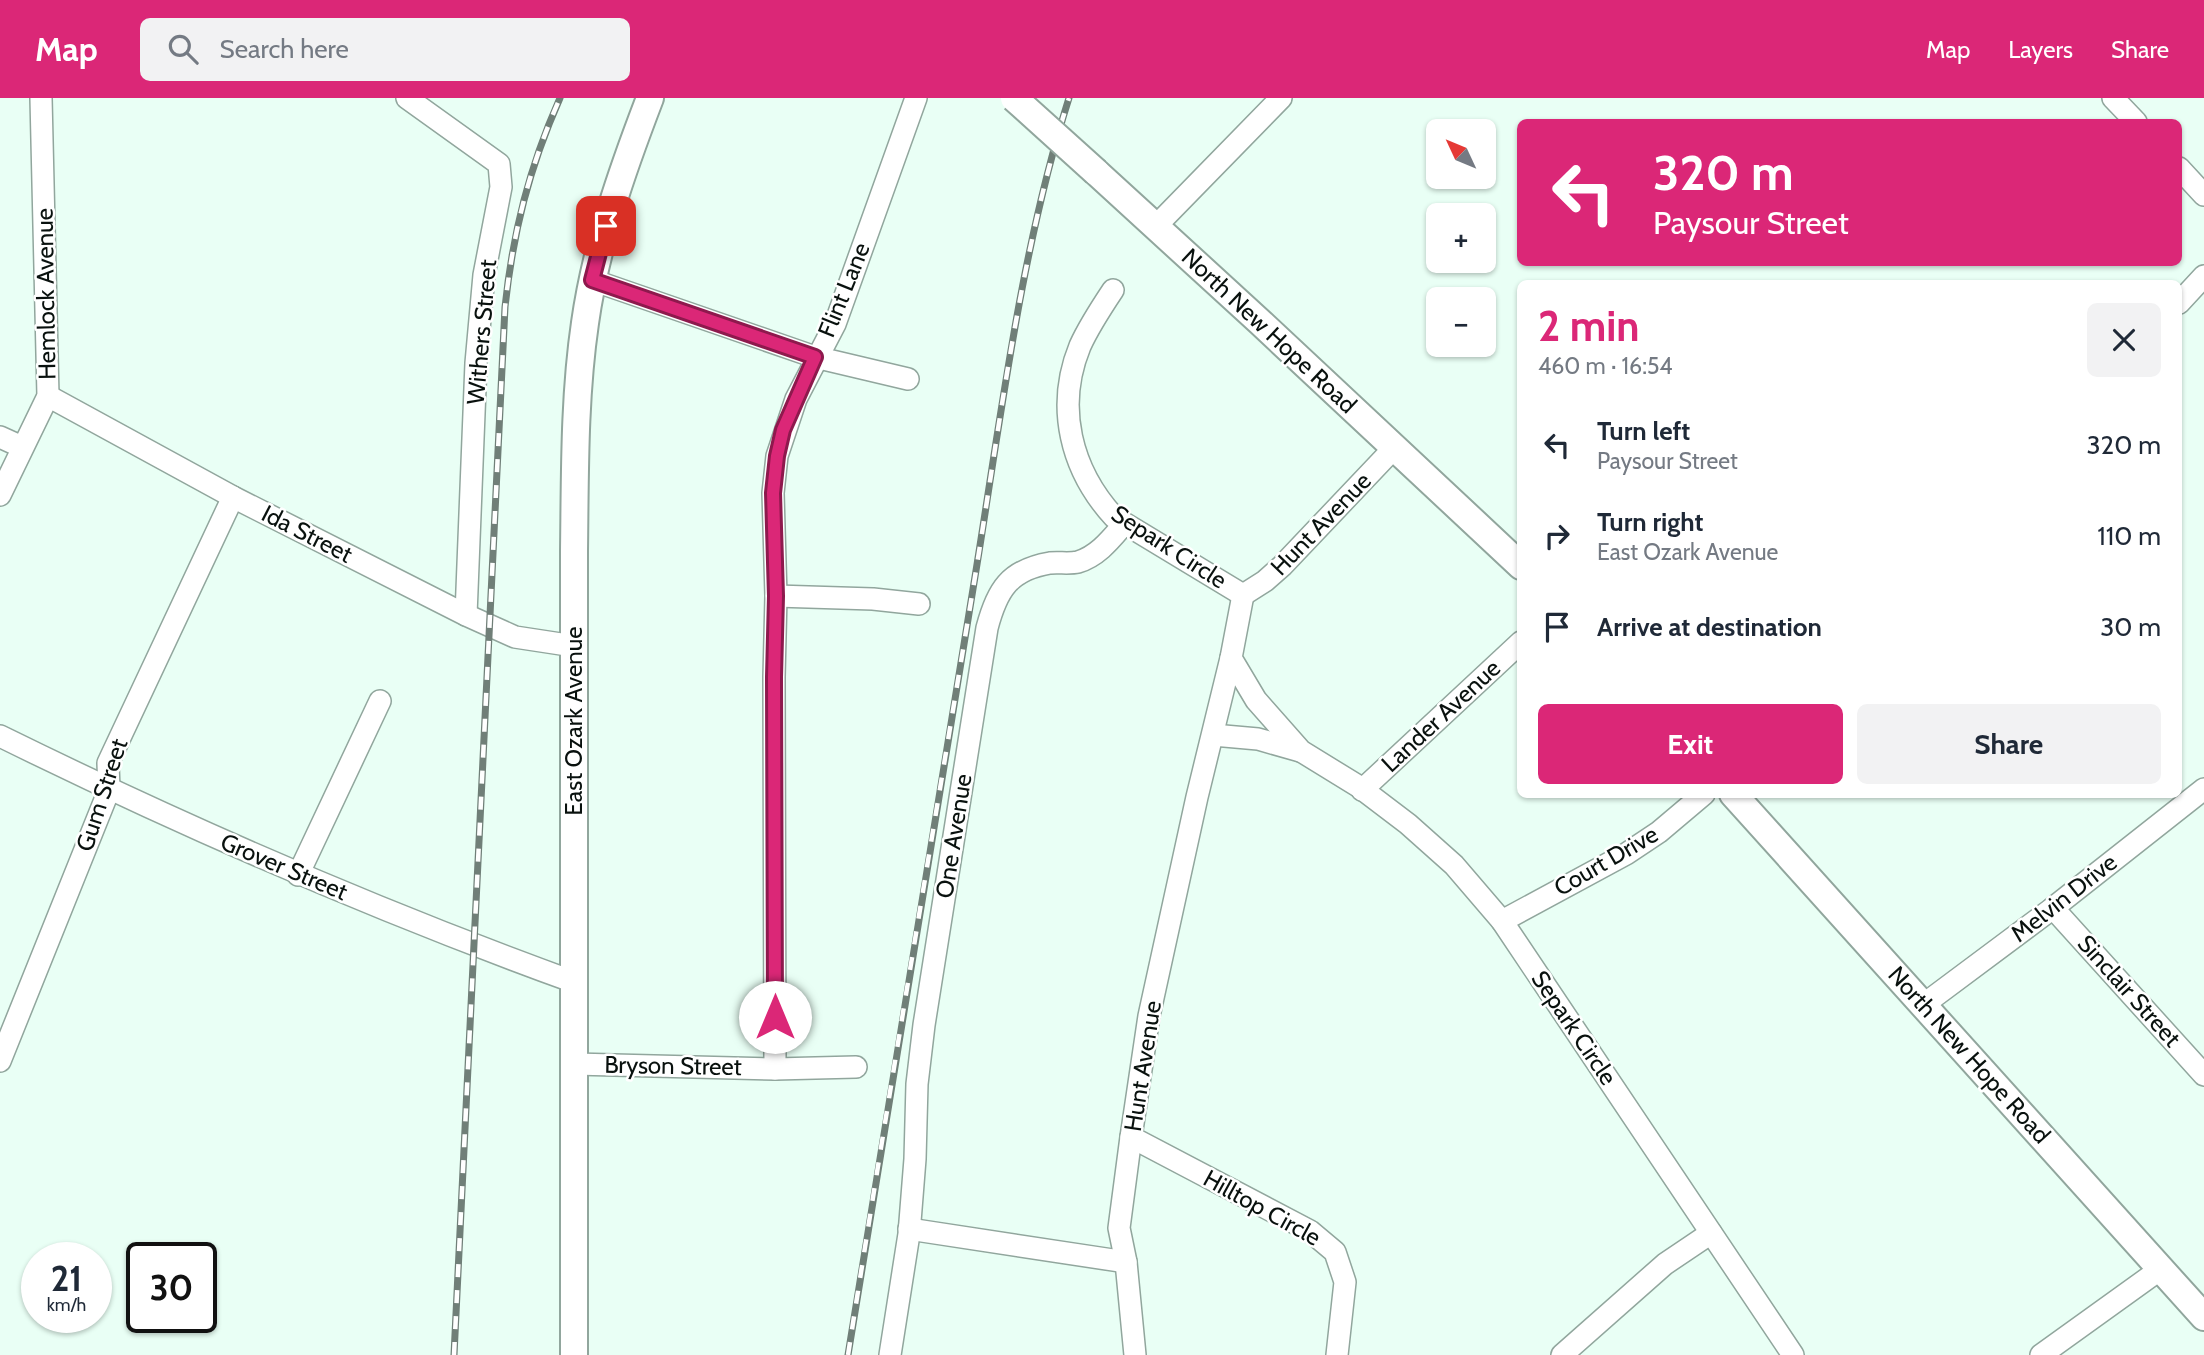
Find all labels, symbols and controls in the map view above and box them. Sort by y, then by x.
search box [140,18,630,81]
text: Map [35,29,98,69]
icon: search [164,30,202,68]
text: Search here [220,33,349,65]
text: Map [1926,35,1970,64]
text: Layers [2008,35,2073,64]
text: Share [2111,35,2169,64]
north arrow [1426,119,1496,189]
map controls [1426,119,1496,357]
text: 320 m [1653,143,1794,202]
icon: left [1538,147,1629,238]
pin [576,196,636,256]
button: + [1426,203,1496,273]
text: Paysour Street [1653,203,1849,242]
icon: arrive [587,207,625,245]
street label: Hemlock Avenue [30,208,61,380]
street label: Flint Lane [811,238,876,341]
street label: North New Hope Road [1176,242,1363,419]
street label: Withers Street [461,258,502,406]
button: − [1426,287,1496,357]
text: 2 min [1538,300,1639,352]
button: close [2087,303,2161,377]
text: 460 m · 16:54 [1538,352,1673,380]
text: Turn left [1597,415,1690,447]
icon: left [1538,426,1576,464]
text: 320 m [2087,429,2161,461]
text: Paysour Street [1597,447,1738,475]
street label: Hunt Avenue [1264,466,1377,581]
street label: Ida Street [257,498,357,569]
street label: Separk Circle [1106,499,1232,595]
text: Turn right [1597,506,1703,538]
icon: right [1538,517,1576,555]
text: 110 m [2097,520,2161,552]
text: East Ozark Avenue [1597,538,1778,566]
icon: arrive [1538,608,1576,646]
text: Arrive at destination [1597,611,1822,643]
text: 30 m [2100,611,2161,643]
street label: East Ozark Avenue [559,626,588,816]
street label: Lander Avenue [1375,653,1506,778]
button: Exit [1538,704,1843,784]
button: Share [1857,704,2161,784]
street label: Gum Street [70,735,133,855]
street label: One Avenue [929,772,978,900]
street label: Court Drive [1549,819,1663,902]
street label: Grover Street [216,827,352,906]
street label: Melvin Drive [2005,847,2122,948]
street label: Sinclair Street [2072,929,2187,1052]
street label: North New Hope Road [1882,960,2057,1149]
street label: Separk Circle [1526,965,1623,1090]
position arrow [738,980,812,1054]
street label: Hunt Avenue [1118,998,1167,1133]
street label: Bryson Street [604,1050,742,1081]
street label: Hilltop Circle [1199,1163,1326,1252]
speed limit sign: 30 [126,1242,217,1333]
text: 21 [51,1257,82,1300]
text: km/h [47,1294,86,1316]

